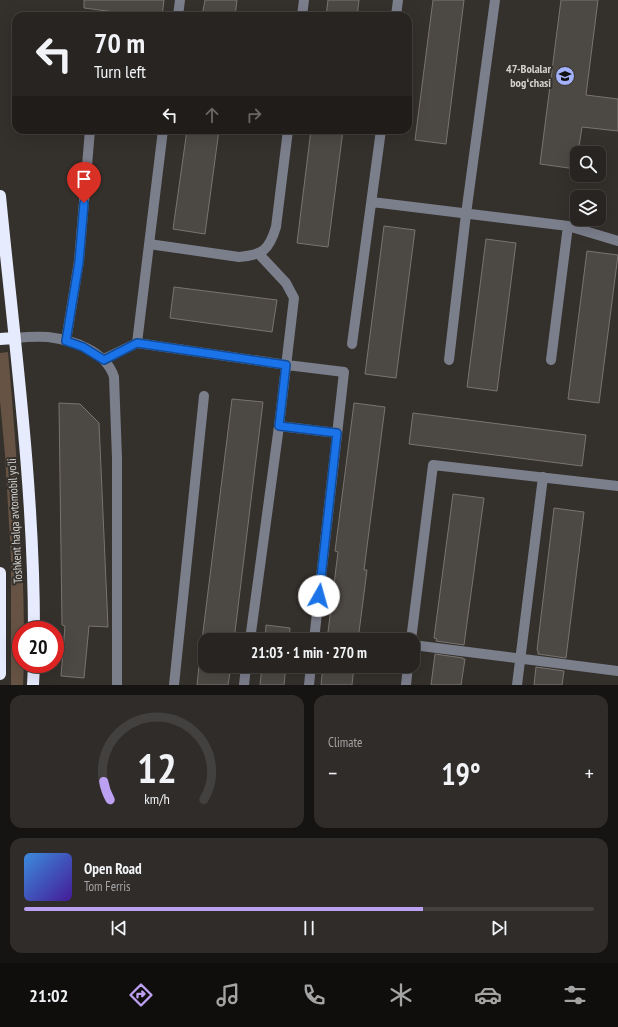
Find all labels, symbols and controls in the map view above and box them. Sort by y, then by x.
text: 70 m [94,24,145,61]
icon: left [28,28,80,80]
text: Turn left [94,60,146,83]
place label: 47-Bolalar bogʻchasi [506,61,551,90]
school or university icon: 47-Bolalar bogʻchasi [554,65,576,87]
icon: left [159,104,181,126]
icon: ahead [201,104,223,126]
icon: right [243,104,265,126]
map controls [570,146,606,226]
button: search [570,146,606,182]
pin [67,162,101,203]
icon: arrive [73,168,95,190]
button: layers [570,190,606,226]
street label: Toshkent halqa avtomobil yo'li [4,458,25,584]
position arrow [298,575,340,617]
speed limit sign: 20 [12,621,64,673]
text: 21:03 · 1 min · 270 m [251,643,367,662]
text: Climate [328,734,362,751]
text: 12 [137,740,177,793]
text: 19° [441,754,481,793]
text: − [328,759,337,787]
text: + [585,759,594,787]
text: km/h [144,788,170,807]
text: Open Road [84,859,142,878]
text: Tom Ferris [84,878,130,895]
icon: previous [108,917,130,939]
icon: pause [298,917,320,939]
icon: next [488,917,510,939]
icon: directions [127,981,155,1009]
icon: music [214,981,242,1009]
icon: phone [300,981,328,1009]
icon: climate [387,981,415,1009]
icon: car [474,981,502,1009]
icon: filters [561,981,589,1009]
text: 21:02 [29,984,68,1007]

